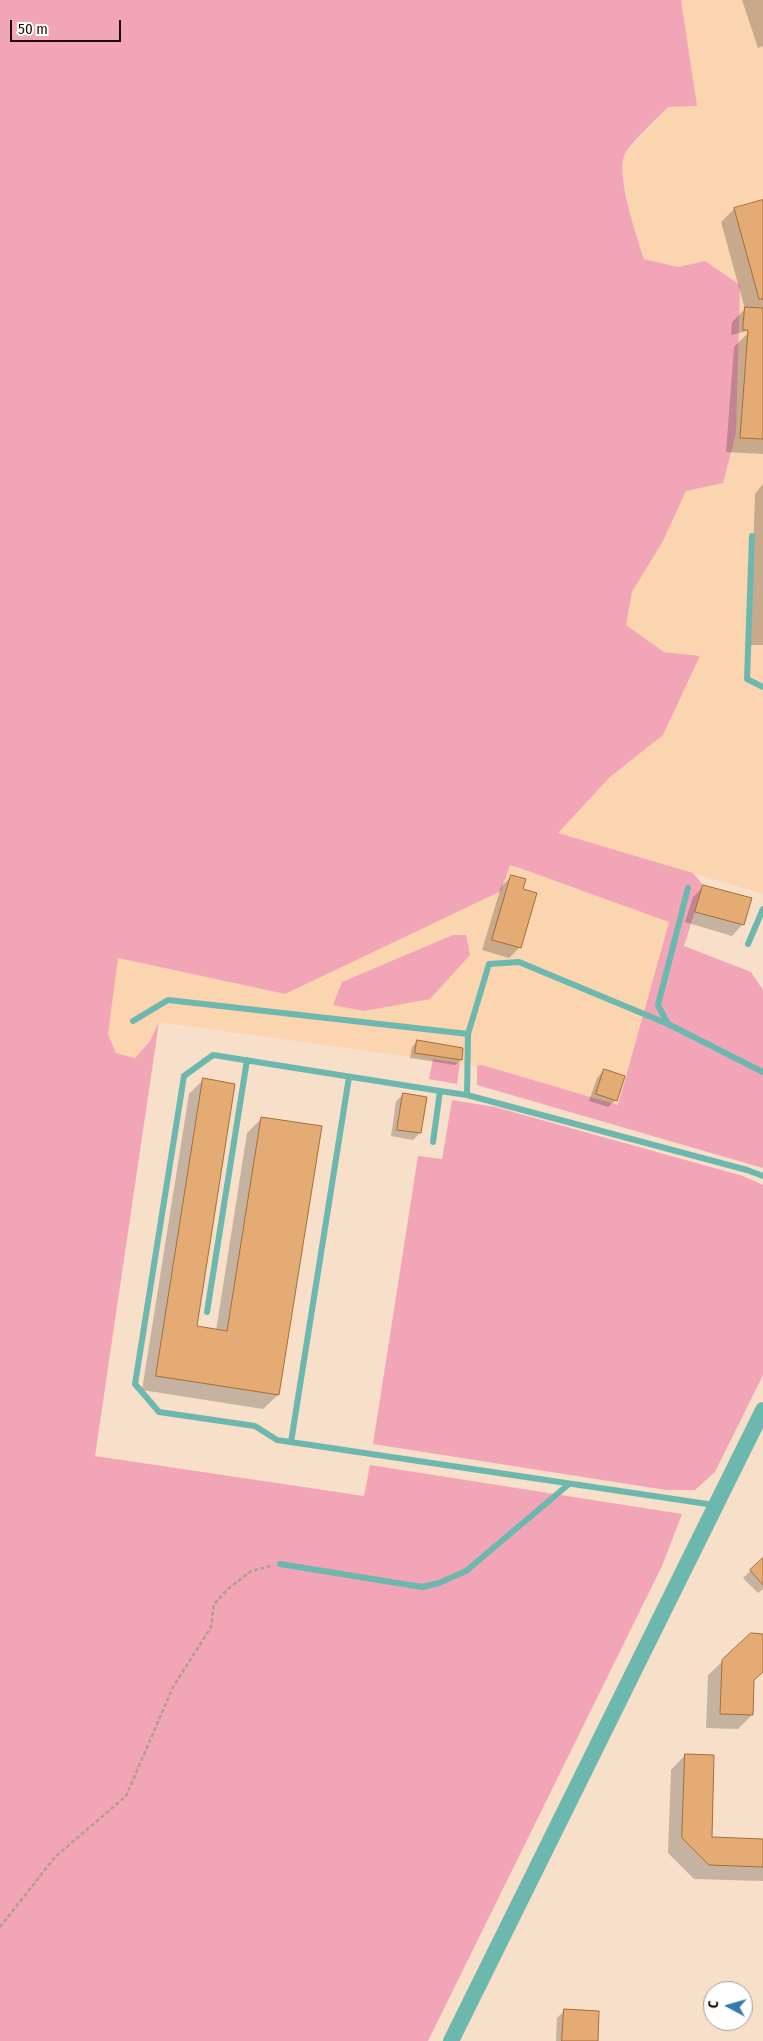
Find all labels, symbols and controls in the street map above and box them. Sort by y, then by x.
scale bar [12,10,124,42]
text: 50 m [18,20,48,38]
north arrow [703,1981,753,2031]
text: С [705,2000,722,2009]

